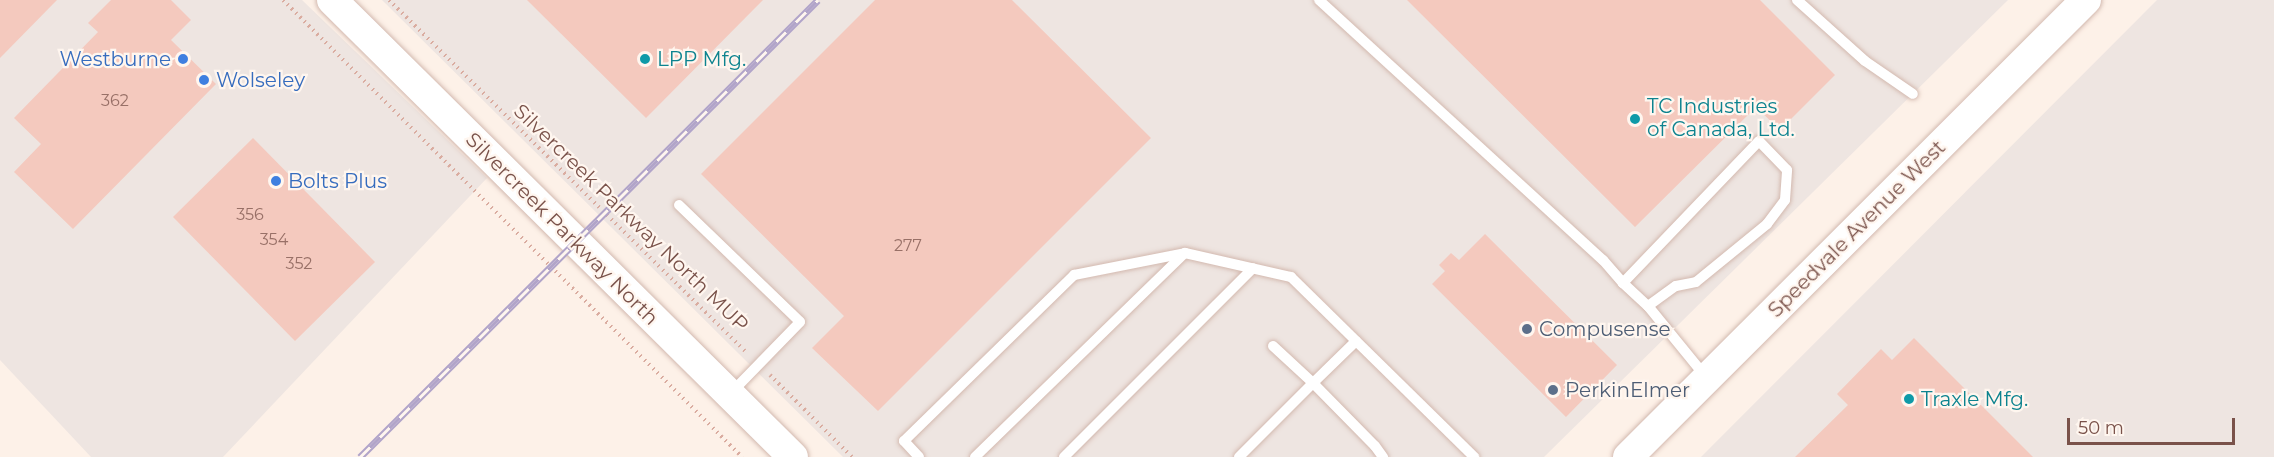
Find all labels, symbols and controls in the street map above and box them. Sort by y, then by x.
place label: Westburne [59,47,171,71]
place label: LPP Mfg. [657,47,746,71]
marker: Westburne [176,52,190,66]
marker: LPP Mfg. [638,52,652,66]
place label: Wolseley [216,68,305,92]
marker: Wolseley [197,73,211,87]
house number: 362 [101,91,129,111]
place label: TC Industries of Canada, Ltd. [1647,95,1795,142]
street label: Silvercreek Parkway North MUP [509,99,753,337]
marker: TC Industries of Canada, Ltd. [1628,112,1642,126]
street label: Silvercreek Parkway North [461,128,663,330]
street label: Speedvale Avenue West [1764,136,1950,322]
place label: Bolts Plus [288,169,387,193]
marker: Bolts Plus [269,174,283,188]
house number: 356 [236,205,264,225]
house number: 354 [260,230,288,250]
house number: 277 [894,236,922,256]
house number: 352 [286,254,312,274]
place label: Compusense [1539,317,1671,341]
marker: Compusense [1520,322,1534,336]
place label: PerkinElmer [1565,378,1690,402]
marker: PerkinElmer [1546,383,1560,397]
place label: Traxle Mfg. [1921,387,2028,411]
marker: Traxle Mfg. [1902,392,1916,406]
scale bar [2070,406,2238,444]
text: 50 m [2078,417,2124,439]

